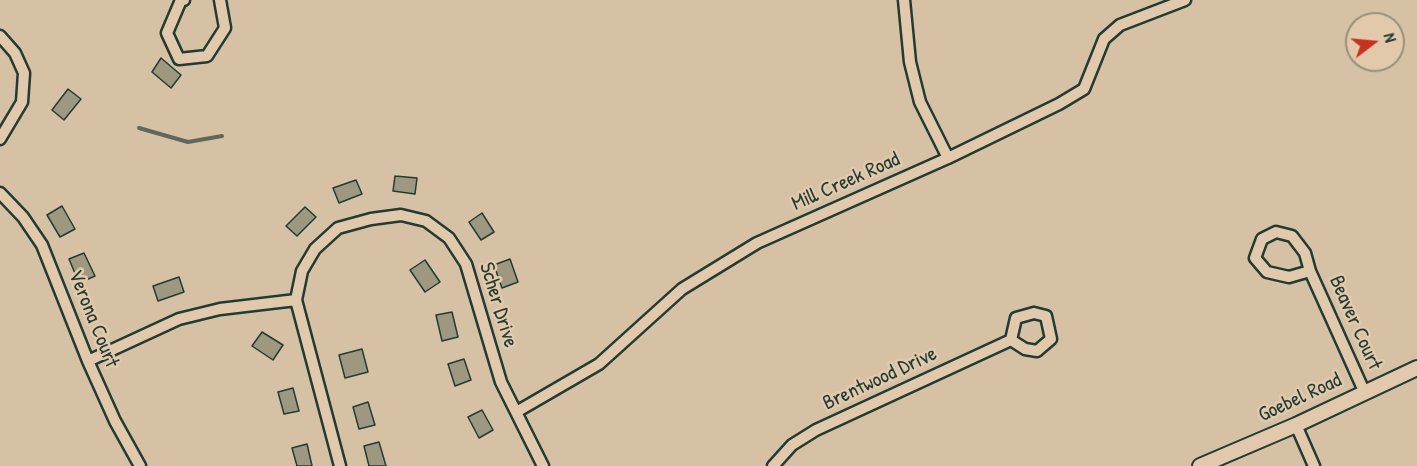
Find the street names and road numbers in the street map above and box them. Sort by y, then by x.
street label: Mill Creek Road [788,147,904,217]
street label: Scher Drive [473,260,523,350]
street label: Verona Court [62,267,124,371]
street label: Beaver Court [1323,272,1387,374]
street label: Brentwood Drive [819,342,941,416]
street label: Goebel Road [1254,368,1346,428]

